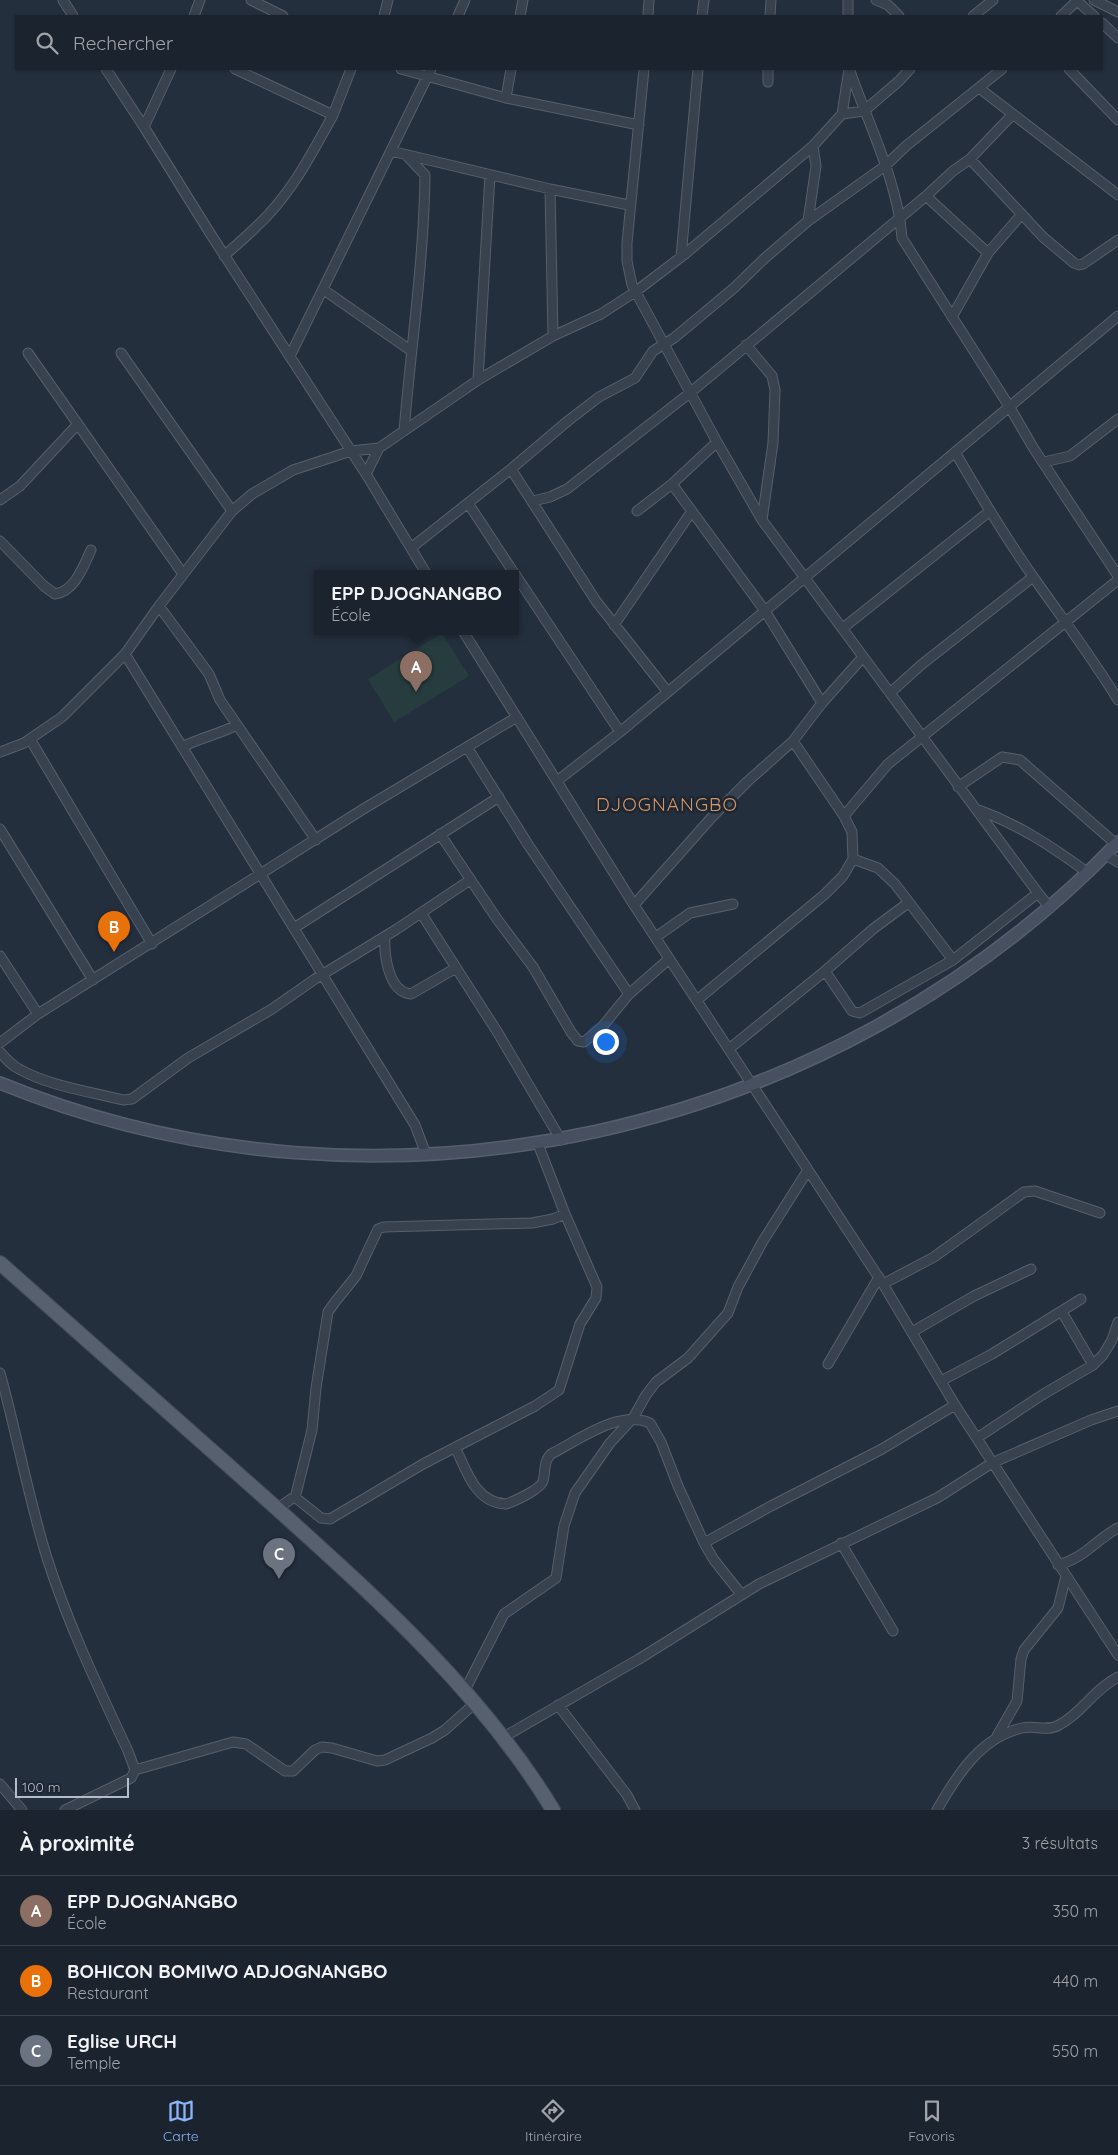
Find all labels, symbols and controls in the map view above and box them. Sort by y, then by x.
search box [15,15,1103,70]
icon: search [33,29,61,57]
text: Rechercher [73,31,173,55]
popup [314,570,519,635]
text: EPP DJOGNANGBO [331,581,502,605]
text: École [331,605,371,625]
pin: A [400,651,432,692]
district label: DJOGNANGBO [596,792,738,816]
pin: B [98,911,130,952]
your location [593,1029,619,1055]
pin: C [263,1538,295,1579]
scale bar [15,1775,129,1798]
text: 100 m [22,1778,60,1796]
text: À proximité [20,1830,135,1856]
text: 3 résultats [1022,1833,1098,1853]
text: EPP DJOGNANGBO [67,1889,238,1913]
text: A [31,1901,41,1921]
text: 350 m [1052,1901,1098,1921]
text: École [67,1913,107,1933]
text: BOHICON BOMIWO ADJOGNANGBO [67,1959,387,1983]
text: B [31,1971,41,1991]
text: 440 m [1053,1971,1098,1991]
text: Restaurant [67,1983,149,2003]
text: Eglise URCH [67,2029,177,2053]
text: C [31,2041,41,2061]
text: 550 m [1052,2041,1098,2061]
text: Temple [67,2053,121,2073]
tab: Carte [163,2097,199,2145]
tab: Itinéraire [525,2097,582,2145]
tab: Favoris [908,2097,955,2145]

